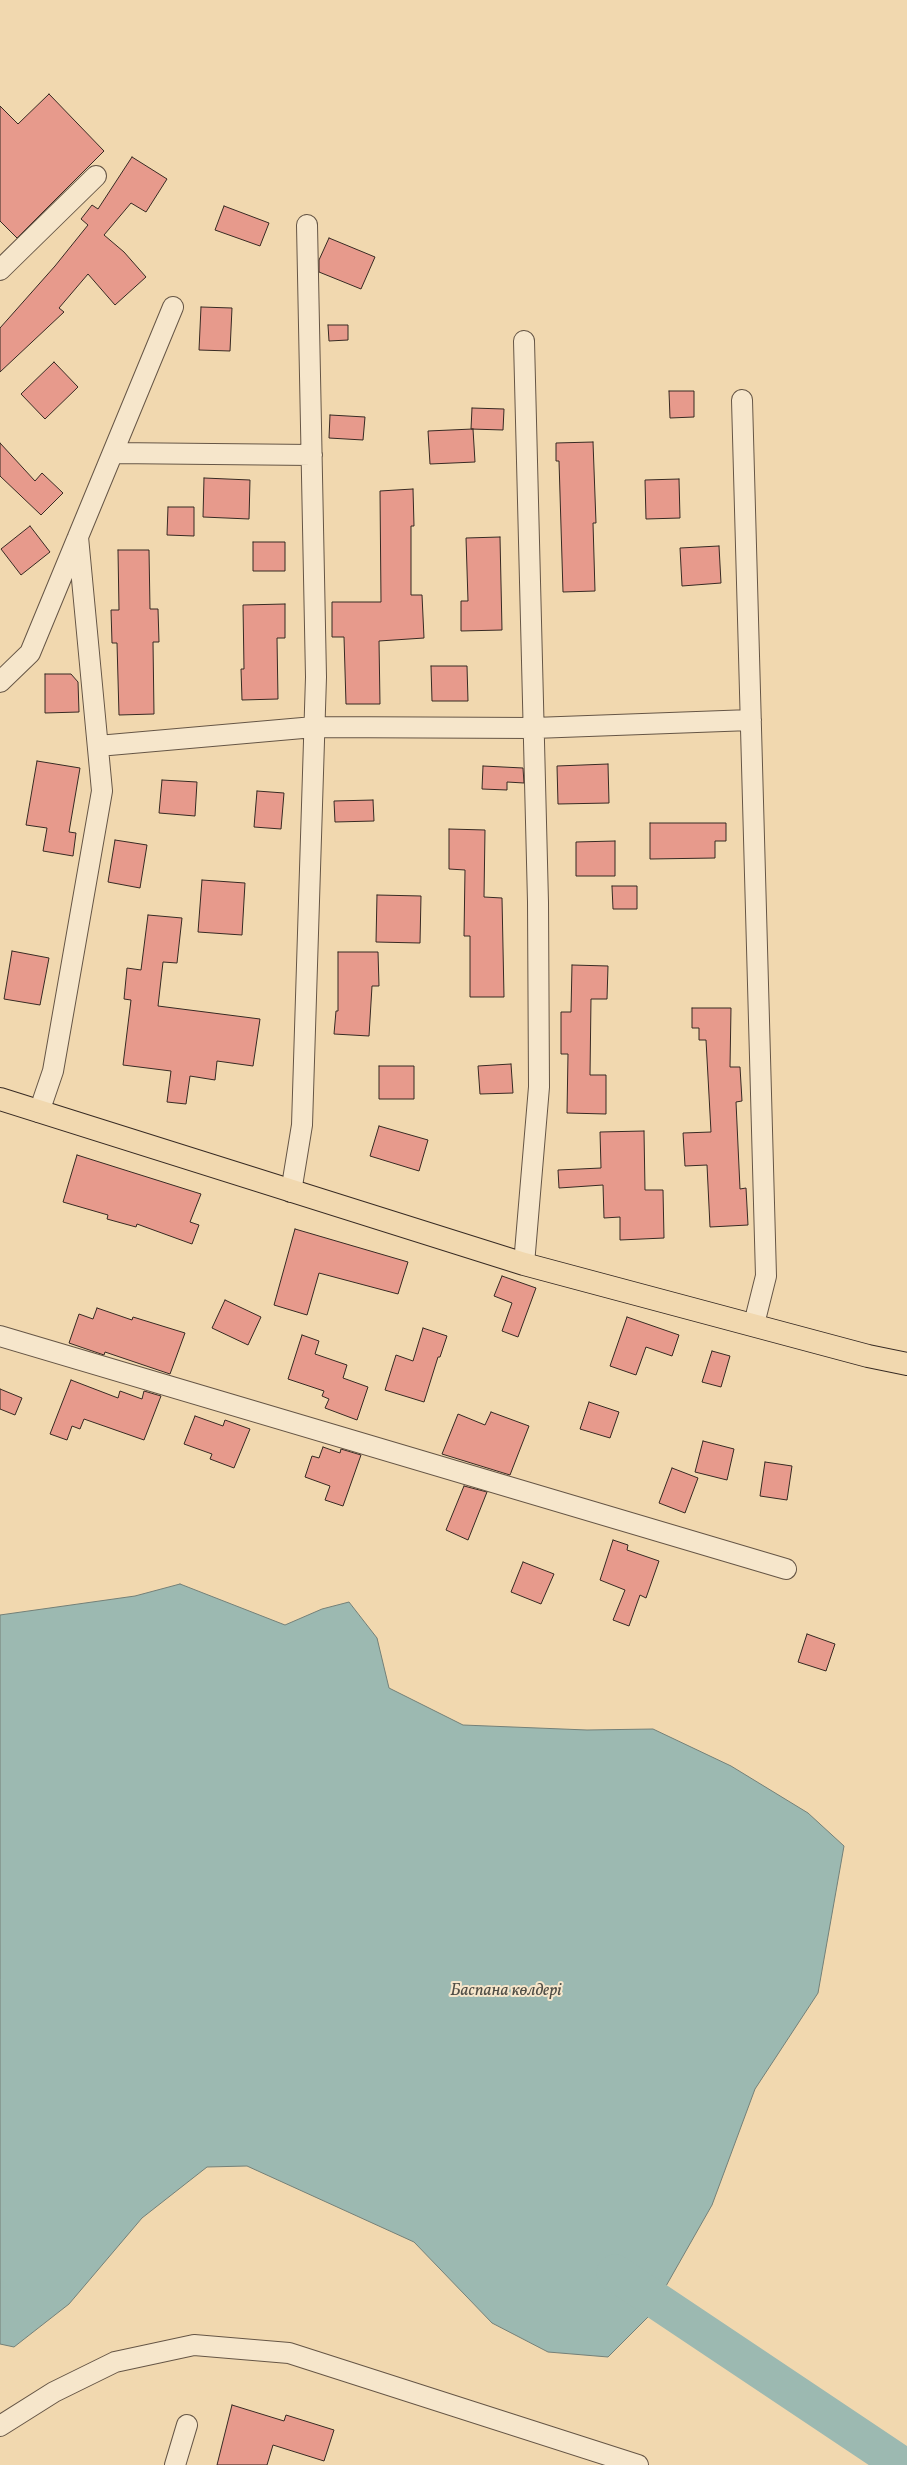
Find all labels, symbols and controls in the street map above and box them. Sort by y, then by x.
water label: Баспана көлдері [451,1982,561,2002]

